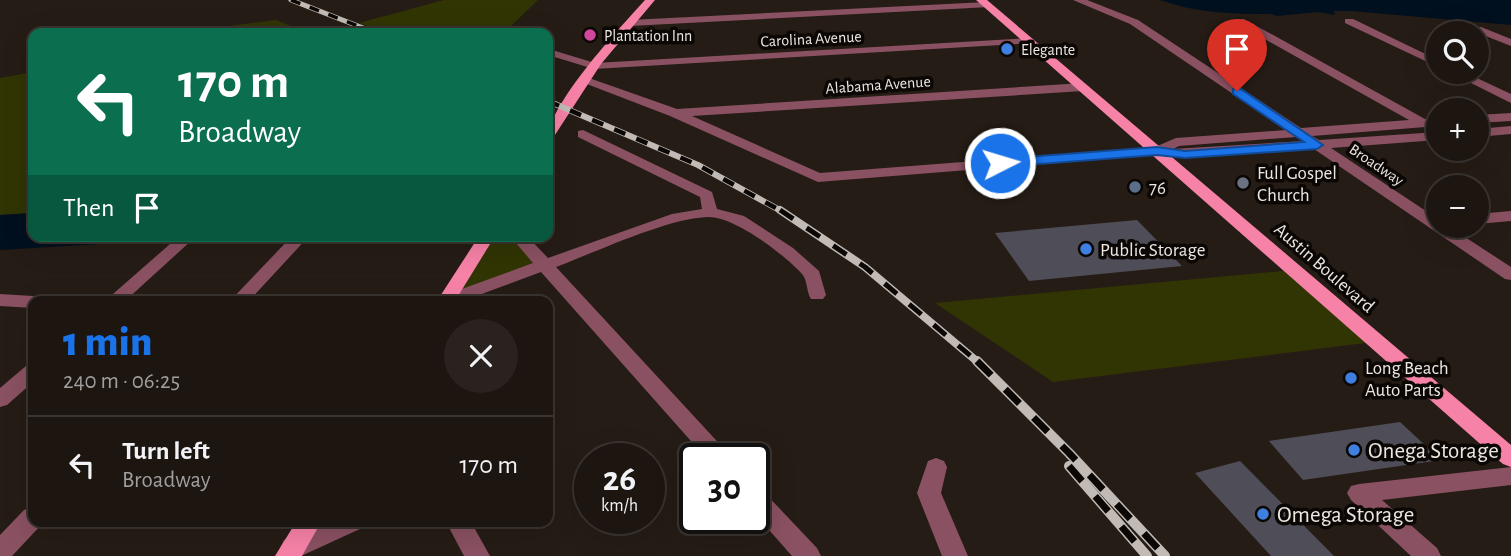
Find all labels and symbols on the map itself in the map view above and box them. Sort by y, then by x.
pin [1207,19,1267,91]
marker: Plantation Inn [582,27,598,43]
place label: Plantation Inn [604,28,692,44]
street label: Carolina Avenue [760,28,862,50]
marker: Elegante [999,41,1015,57]
place label: Elegante [1021,42,1075,58]
street label: Alabama Avenue [825,73,931,97]
position arrow [963,126,1037,200]
street label: Broadway [1346,141,1407,190]
place label: Full Gospel Church [1257,164,1337,205]
marker: Full Gospel Church [1235,175,1251,191]
marker: 76 [1127,179,1143,195]
place label: 76 [1149,179,1166,198]
street label: Austin Boulevard [1270,220,1378,317]
marker: Public Storage [1078,241,1094,257]
place label: Public Storage [1100,241,1205,260]
place label: Long Beach Auto Parts [1365,359,1449,400]
marker: Long Beach Auto Parts [1343,370,1359,386]
place label: Onega Storage [1368,440,1499,463]
marker: Onega Storage [1346,442,1362,458]
speed limit sign: 30 [679,443,770,534]
place label: Omega Storage [1277,504,1414,527]
marker: Omega Storage [1255,506,1271,522]

